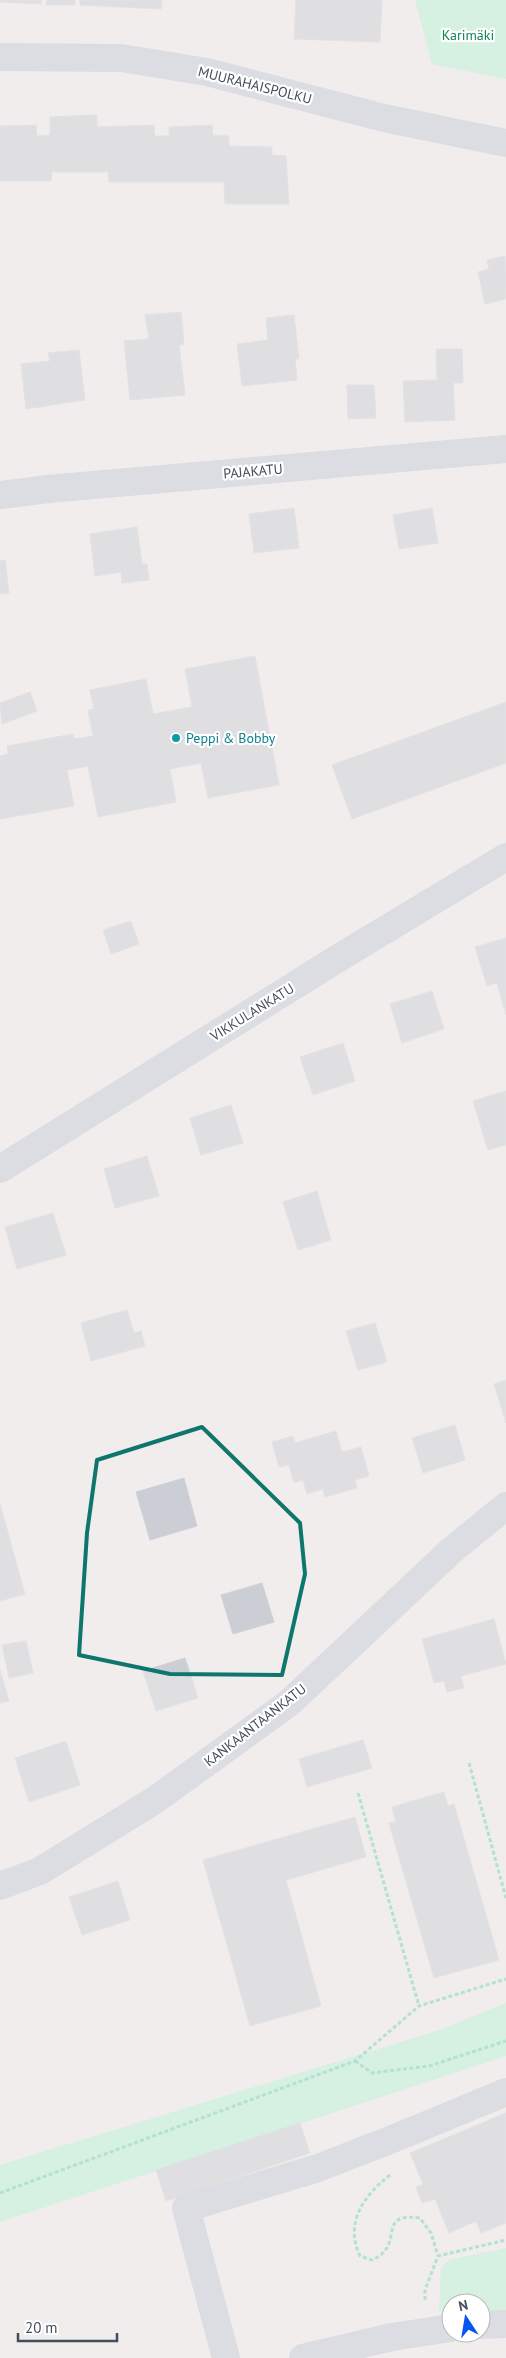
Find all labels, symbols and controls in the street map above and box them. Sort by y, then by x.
park label: Karimäki [442,26,494,44]
street label: MUURAHAISPOLKU [196,62,314,108]
street label: PAJAKATU [222,459,284,483]
place label: Peppi & Bobby [186,729,276,747]
marker: Peppi & Bobby [170,732,182,744]
street label: VIKKULANKATU [206,979,297,1045]
street label: KANKAANTAANKATU [200,1680,310,1770]
north arrow [441,2293,491,2343]
text: N [457,2296,470,2315]
scale bar [18,2310,116,2342]
text: 20 m [25,2318,58,2337]

